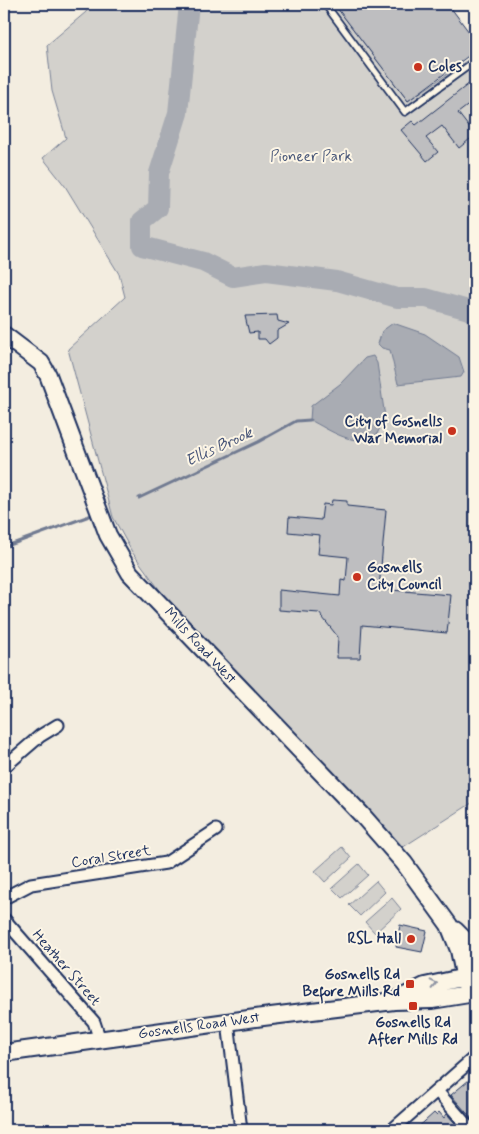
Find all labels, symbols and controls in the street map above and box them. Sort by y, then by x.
place label: Coles [428,57,462,77]
marker: Coles [412,61,424,73]
park label: Pioneer Park [270,147,352,167]
place label: City of Gosnells War Memorial [345,412,442,449]
water label: Ellis Brook [182,422,257,472]
marker: City of Gosnells War Memorial [446,425,458,437]
place label: Gosnells City Council [367,558,442,595]
marker: Gosnells City Council [351,571,363,583]
street label: Mills Road West [159,603,241,689]
street label: Coral Street [70,841,152,873]
street label: Heather Street [27,926,105,1011]
place label: RSL Hall [347,929,401,949]
marker: RSL Hall [405,933,417,945]
place label: Gosnells Rd Before Mills Rd [303,965,400,1004]
marker: Gosnells Rd Before Mills Rd [404,978,416,990]
one-way arrow [429,979,438,990]
marker: Gosnells Rd After Mills Rd [407,1000,419,1012]
street label: Gosnells Road West [137,1007,262,1044]
place label: Gosnells Rd After Mills Rd [368,1013,458,1050]

